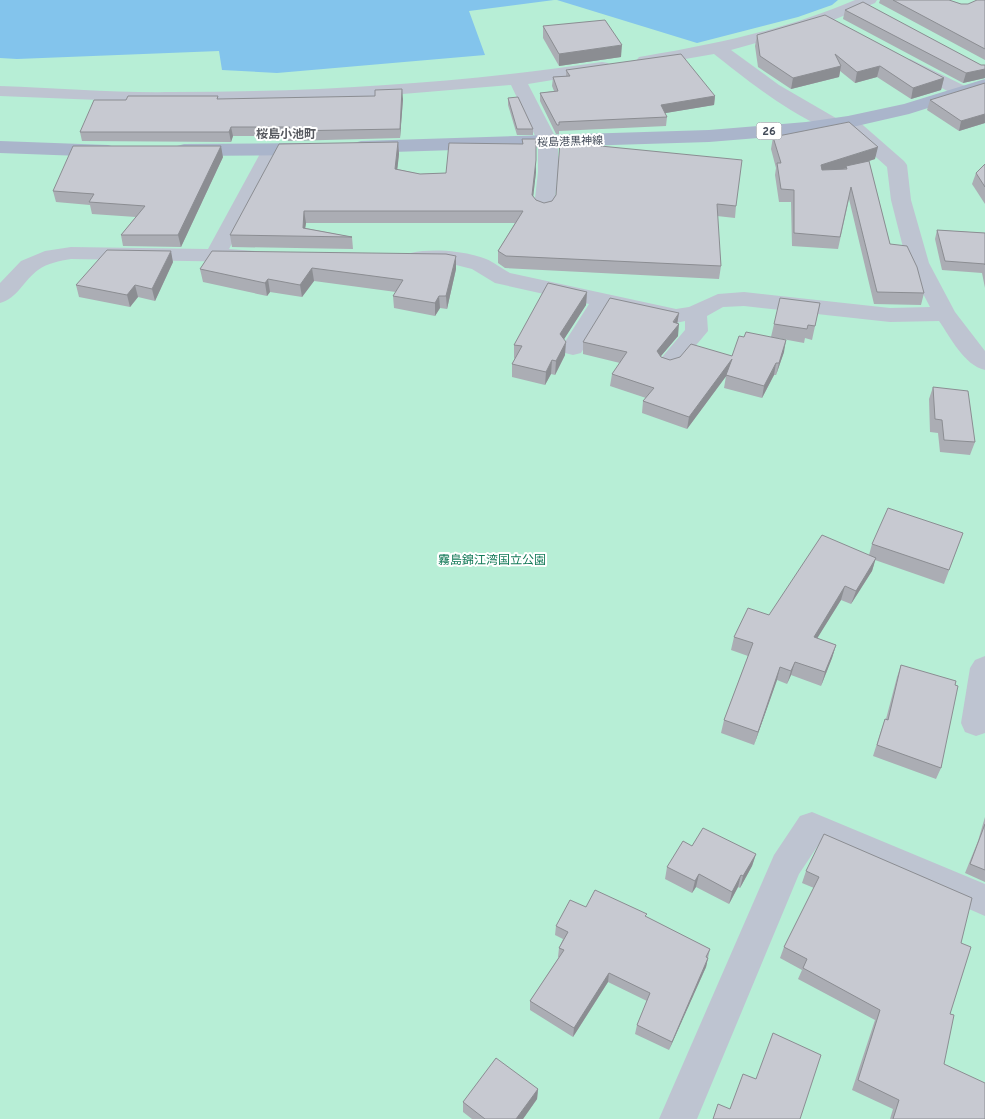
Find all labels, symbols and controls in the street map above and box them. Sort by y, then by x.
road number: 26 [756,122,782,140]
district label: 桜島小池町 [256,127,316,143]
street label: 桜島港黒神線 [537,134,603,150]
park label: 霧島錦江湾国立公園 [438,553,546,569]

